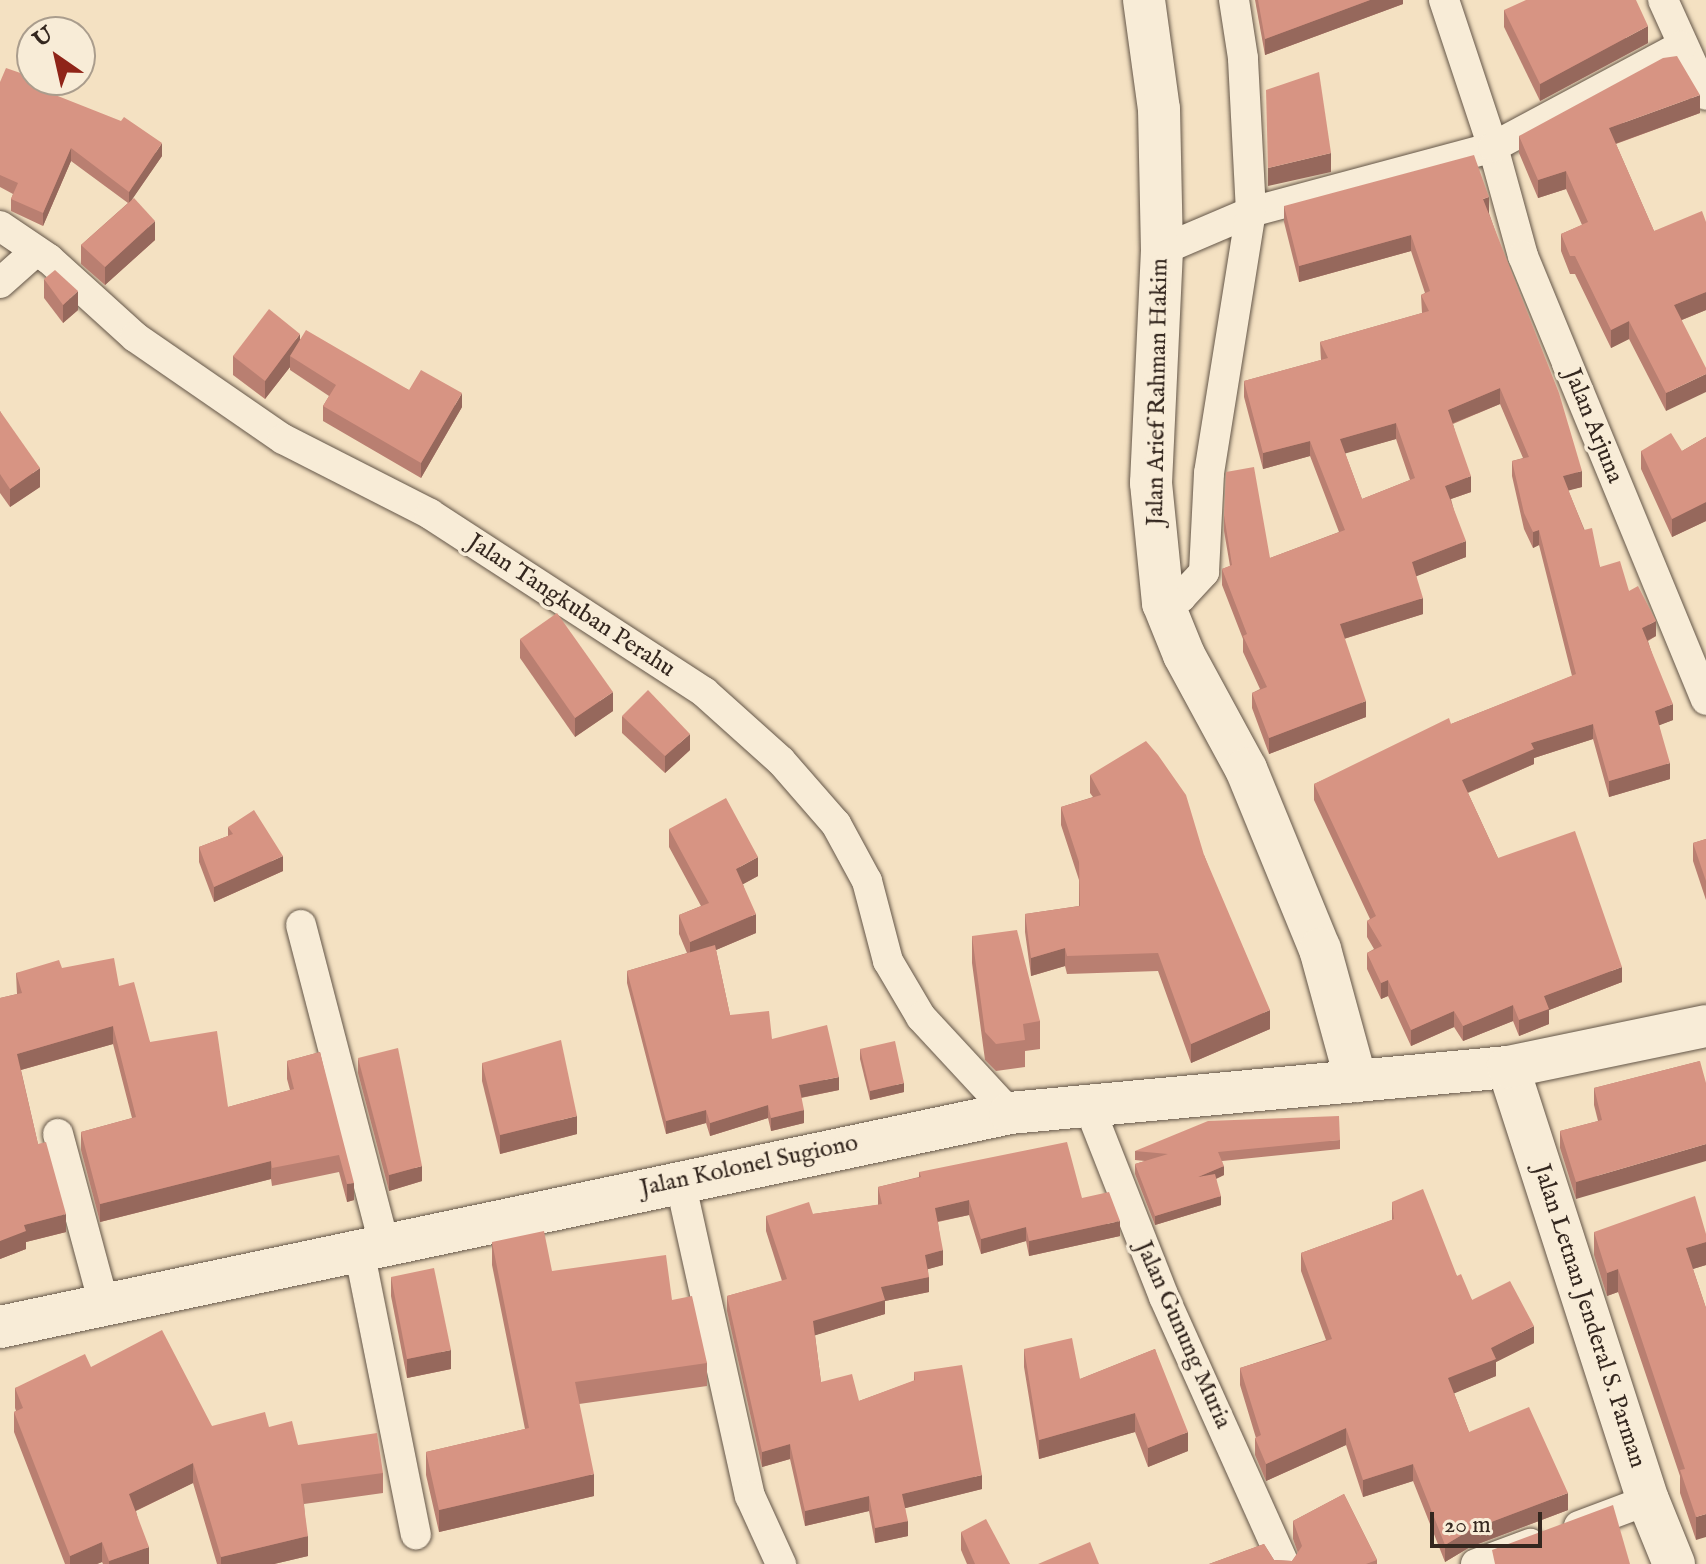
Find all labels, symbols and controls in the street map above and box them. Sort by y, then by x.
north arrow [16,16,96,96]
text: U [28,21,59,55]
street label: Jalan Arief Rahman Hakim [1141,258,1175,526]
street label: Jalan Arjuna [1557,365,1629,487]
street label: Jalan Tangkuban Perahu [462,528,680,684]
street label: Jalan Kolonel Sugiono [637,1129,861,1203]
street label: Jalan Letnan Jenderal S. Parman [1526,1161,1652,1471]
street label: Jalan Gunung Muria [1129,1237,1237,1433]
scale bar [1434,1496,1546,1546]
text: 20 m [1444,1510,1491,1541]

